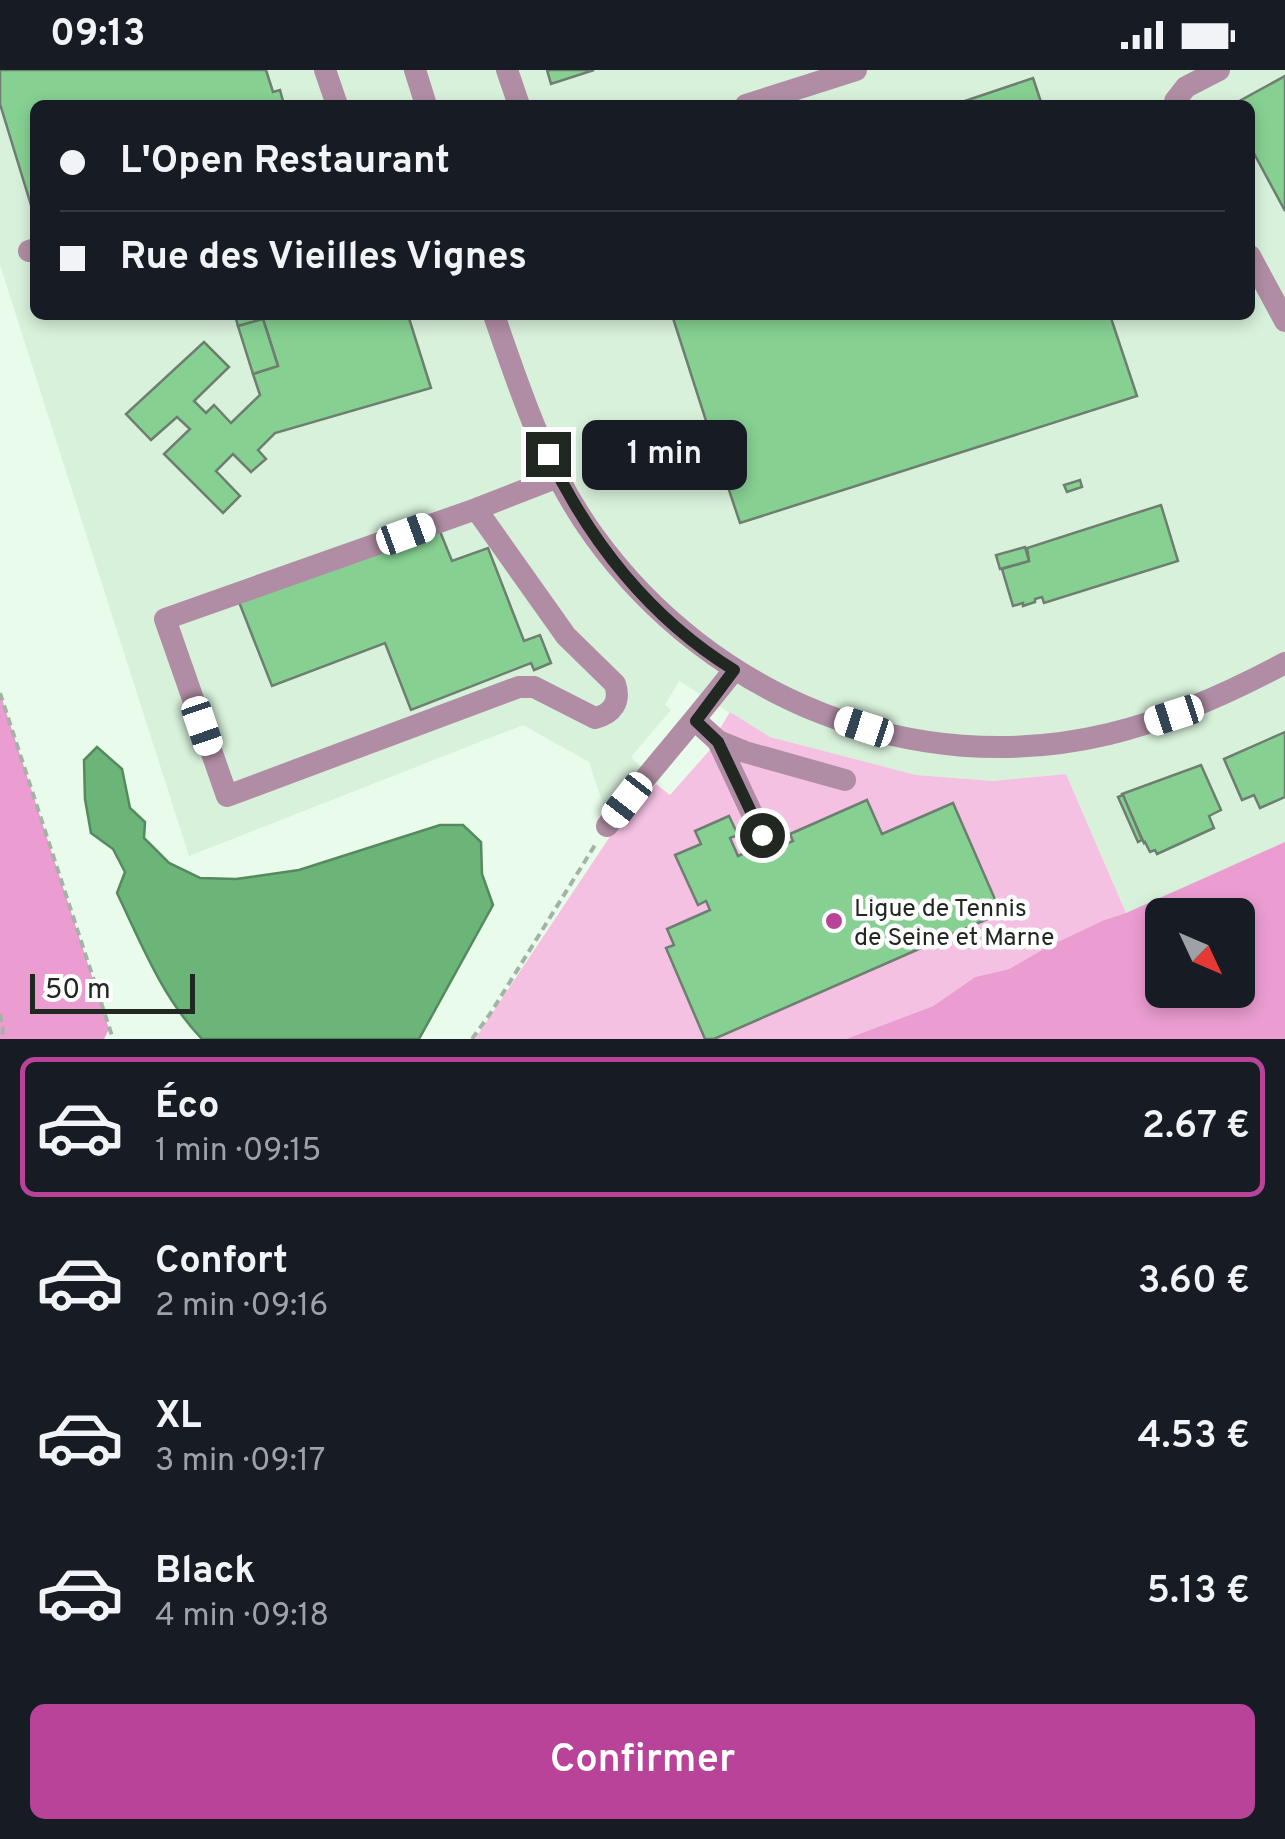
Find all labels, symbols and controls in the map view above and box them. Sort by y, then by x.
text: 09:13 [50,11,146,60]
text: L'Open Restaurant [120,138,450,187]
text: Rue des Vieilles Vignes [120,234,527,283]
callout: 1 min [583,419,748,489]
route end [526,432,571,477]
text: 1 min [627,435,702,475]
car [373,510,439,558]
car [1141,691,1207,739]
car [178,693,226,759]
car [831,703,897,751]
car [597,767,657,833]
route start [740,813,785,858]
place label: Ligue de Tennis de Seine et Marne [854,894,1054,955]
north arrow [1145,898,1255,1008]
map controls [1145,898,1255,1008]
marker: Ligue de Tennis de Seine et Marne [823,910,845,932]
scale bar [30,969,195,1014]
text: 50 m [45,973,111,1009]
icon: car [35,1082,125,1172]
text: Éco [155,1083,219,1132]
text: 2.67 € [1142,1103,1250,1152]
text: 1 min · 09:15 [155,1132,321,1172]
icon: car [35,1237,125,1327]
text: Confort [155,1238,288,1287]
text: 3.60 € [1138,1258,1250,1307]
text: 2 min · 09:16 [155,1287,328,1327]
icon: car [35,1392,125,1482]
text: XL [155,1393,202,1442]
text: 4.53 € [1138,1413,1250,1462]
text: 3 min · 09:17 [155,1442,325,1482]
icon: car [35,1547,125,1637]
text: Black [155,1548,255,1597]
text: 5.13 € [1147,1568,1250,1617]
text: 4 min · 09:18 [155,1597,329,1637]
button: Confirmer [30,1704,1255,1819]

